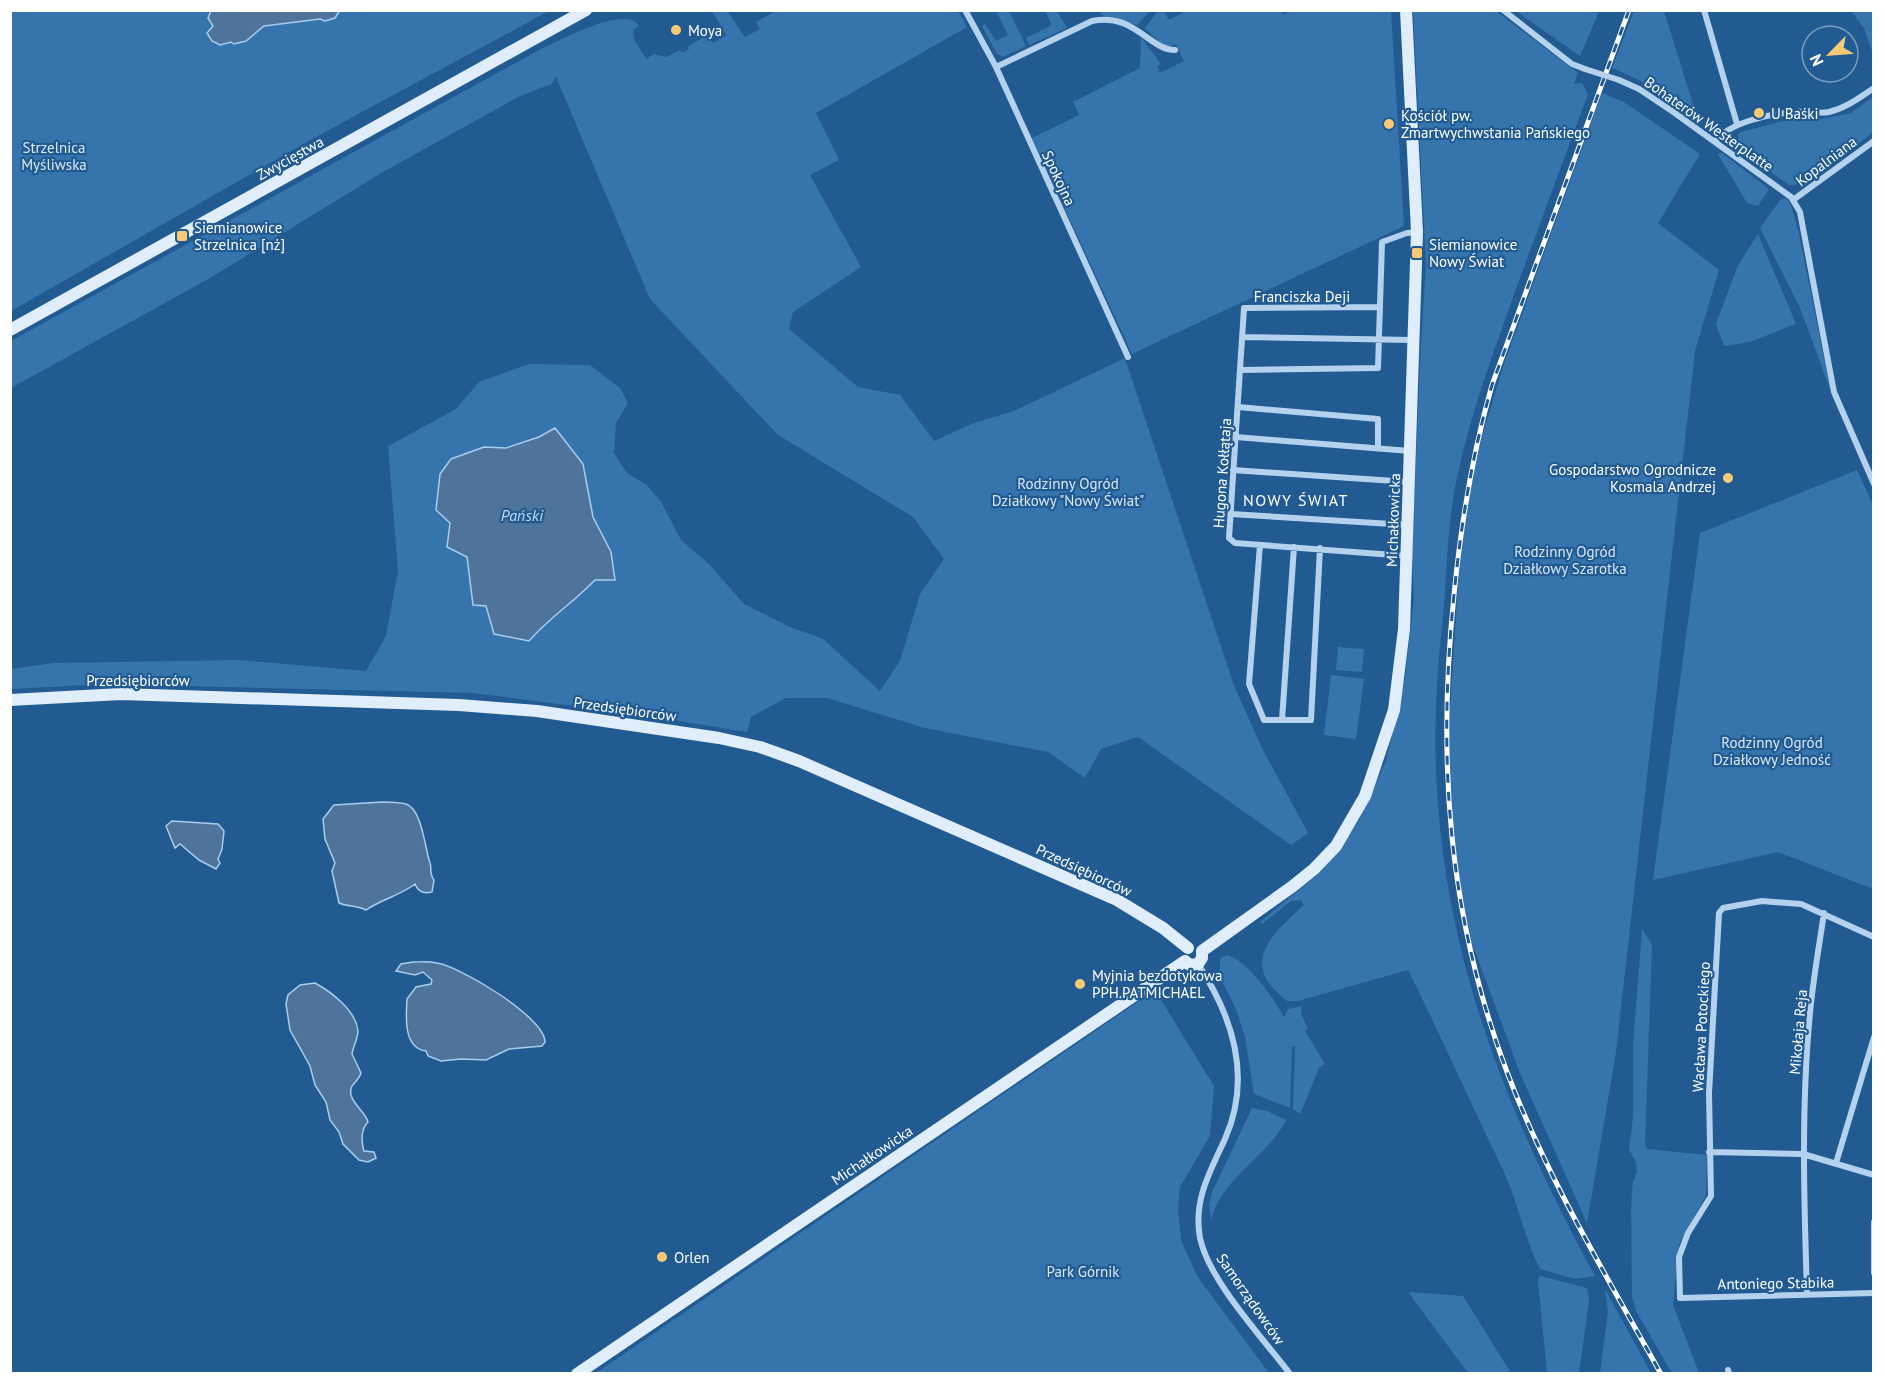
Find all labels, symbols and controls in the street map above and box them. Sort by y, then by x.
place label: Moya [688,21,722,40]
marker: Moya [669,23,683,37]
north arrow [1800,24,1860,84]
text: N [1805,51,1828,69]
street label: Bohaterów Westerplatte [1641,72,1777,176]
place label: U Baśki [1771,104,1819,123]
place label: Kościół pw. Zmartwychwstania Pańskiego [1401,106,1590,142]
marker: U Baśki [1752,106,1766,120]
marker: Kościół pw. Zmartwychwstania Pańskiego [1382,117,1396,131]
street label: Zwycięstwa [253,132,327,184]
street label: Kopalniana [1792,132,1860,190]
park label: Strzelnica Myśliwska [21,138,87,174]
street label: Spokojna [1038,147,1080,209]
place label: Siemianowice Strzelnica [nż] [194,218,285,254]
marker: Siemianowice Strzelnica [nż] [175,229,189,243]
place label: Siemianowice Nowy Świat [1429,235,1517,271]
marker: Siemianowice Nowy Świat [1410,246,1424,260]
street label: Franciszka Deji [1254,287,1350,306]
street label: Hugona Kołłątaja [1209,417,1235,529]
place label: Gospodarstwo Ogrodnicze Kosmala Andrzej [1549,460,1716,496]
marker: Gospodarstwo Ogrodnicze Kosmala Andrzej [1721,471,1735,485]
street label: Michałkowicka [1382,473,1404,567]
park label: Rodzinny Ogród Działkowy "Nowy Świat" [992,474,1144,510]
district label: NOWY ŚWIAT [1243,490,1349,510]
water label: Pański [501,505,544,525]
park label: Rodzinny Ogród Działkowy Szarotka [1503,542,1627,578]
street label: Przedsiębiorców [86,671,190,690]
street label: Przedsiębiorców [572,692,678,726]
park label: Rodzinny Ogród Działkowy Jedność [1713,733,1831,769]
street label: Przedsiębiorców [1033,839,1135,901]
street label: Wacława Potockiego [1688,961,1714,1093]
place label: Myjnia bezdotykowa PPH.PATMICHAEL [1092,966,1222,1002]
marker: Myjnia bezdotykowa PPH.PATMICHAEL [1073,977,1087,991]
street label: Mikołaja Reja [1785,989,1811,1075]
street label: Michałkowicka [828,1121,916,1189]
place label: Orlen [674,1248,710,1267]
marker: Orlen [655,1250,669,1264]
street label: Samorządowców [1213,1250,1289,1348]
park label: Park Górnik [1047,1262,1120,1281]
street label: Antoniego Stabika [1717,1272,1835,1294]

